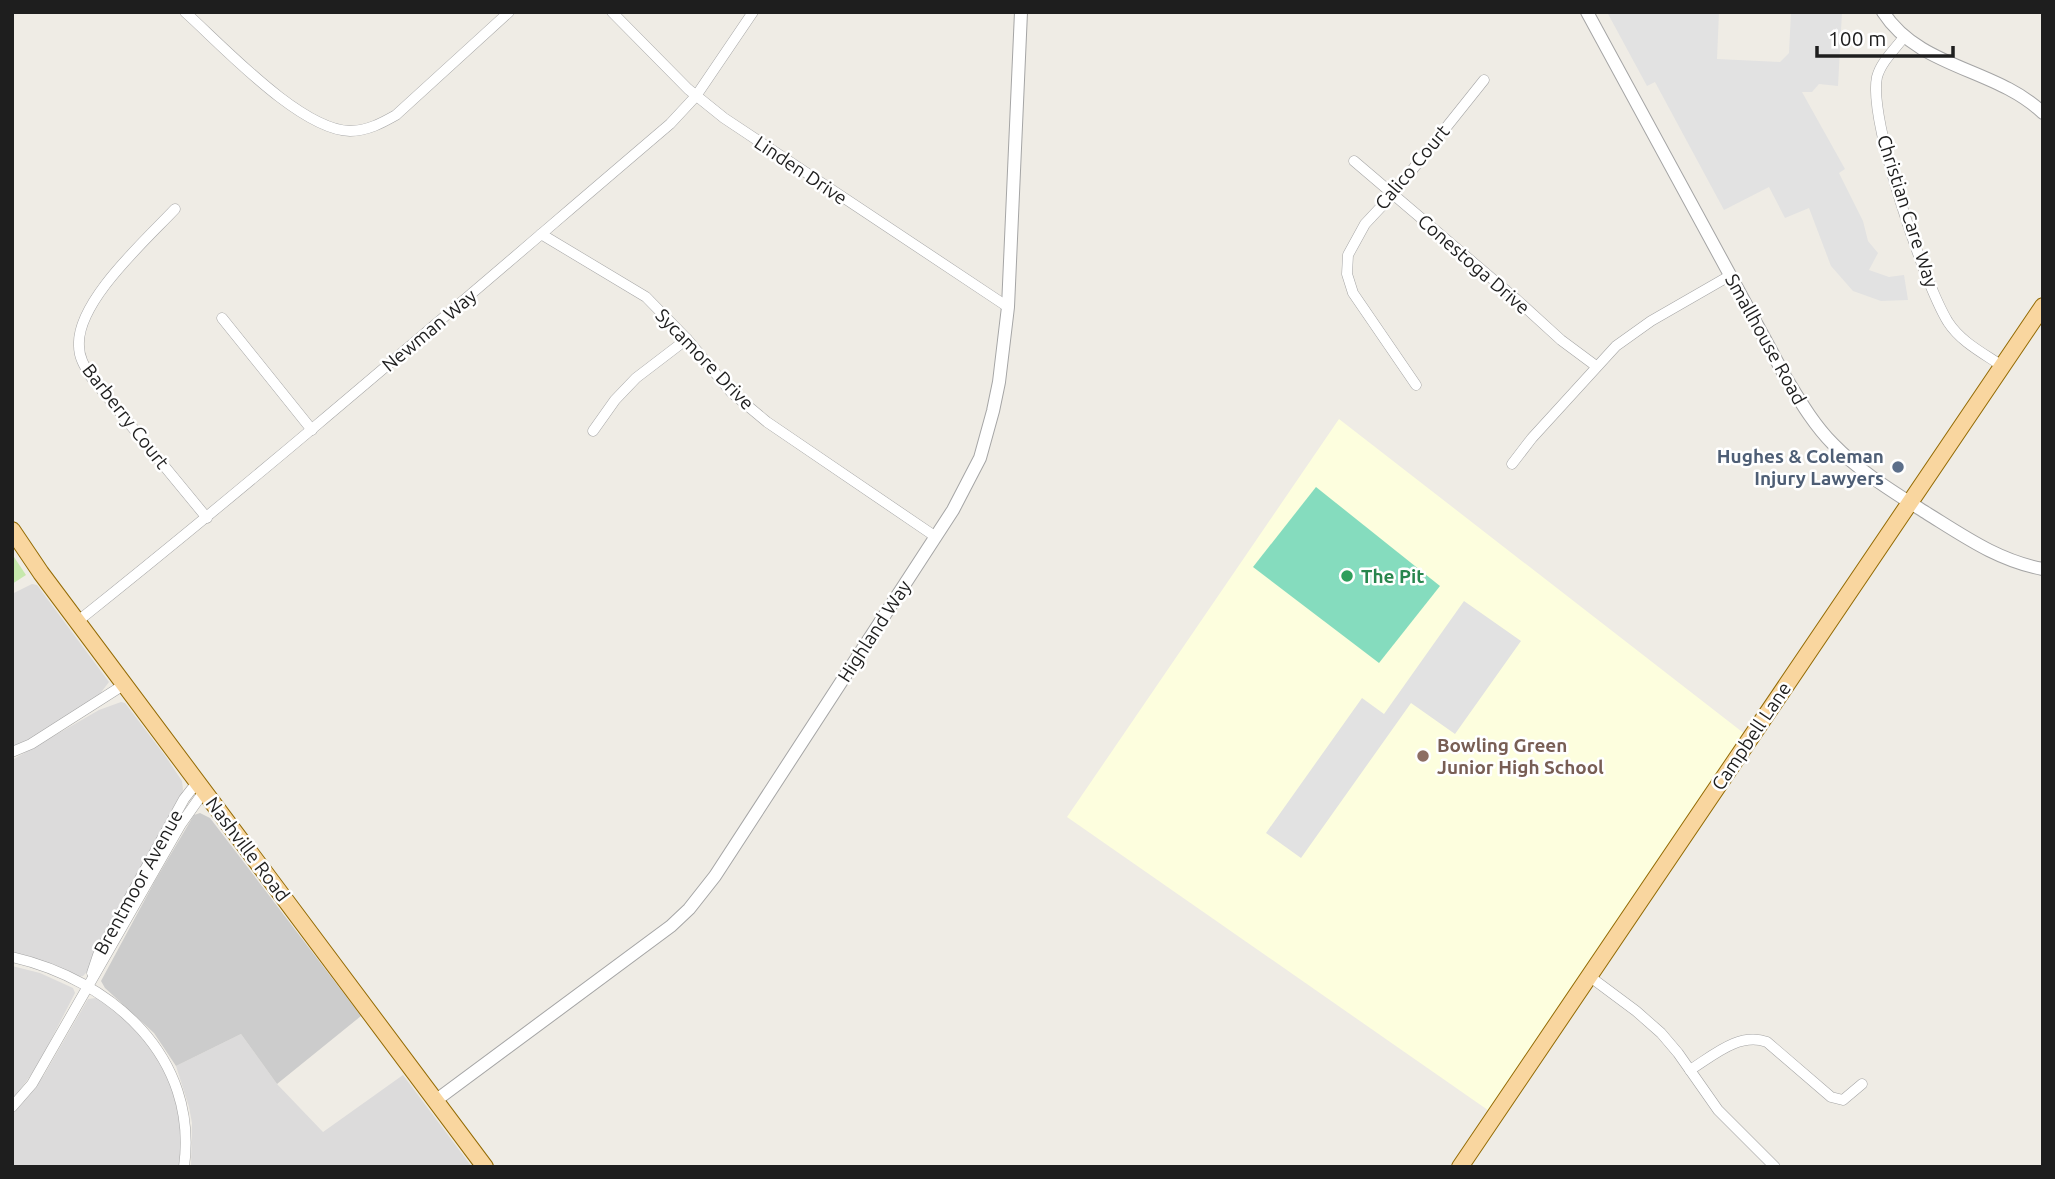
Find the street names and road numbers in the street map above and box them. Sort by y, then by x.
street label: Calico Court [1370,120,1454,214]
street label: Linden Drive [751,131,851,209]
street label: Christian Care Way [1873,132,1943,290]
street label: Conestoga Drive [1414,209,1534,319]
street label: Smallhouse Road [1721,270,1811,408]
street label: Newman Way [377,284,481,376]
street label: Sycamore Drive [651,304,759,414]
street label: Barberry Court [78,359,174,473]
street label: Highland Way [833,576,915,686]
street label: Campbell Lane [1707,678,1795,794]
street label: Nashville Road [202,793,294,905]
street label: Brentmoor Avenue [89,806,187,958]

